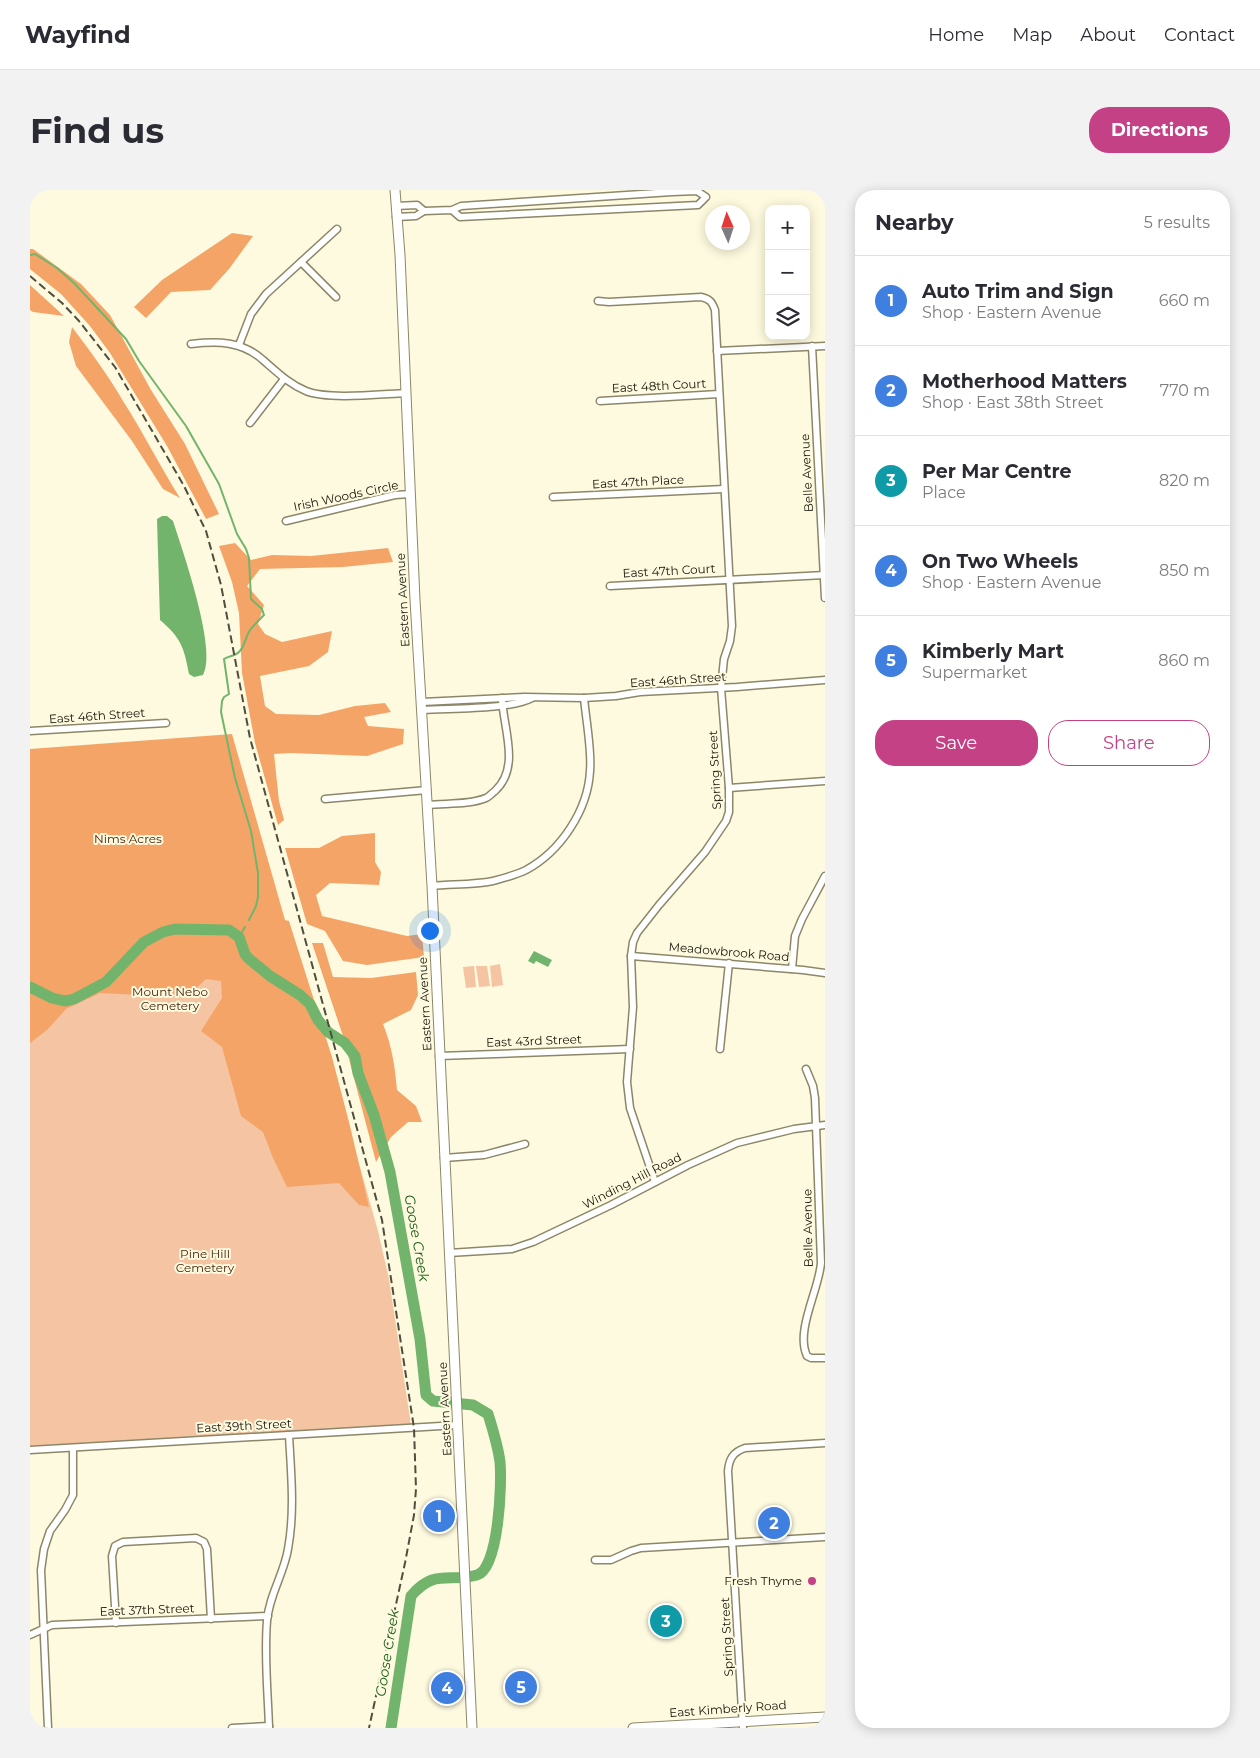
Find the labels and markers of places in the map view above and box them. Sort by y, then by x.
pin: 1 [423,1497,455,1535]
pin: 2 [758,1504,790,1542]
place label: Fresh Thyme [724,1573,802,1588]
marker: Fresh Thyme [806,1575,818,1587]
pin: 3 [650,1602,682,1640]
pin: 5 [505,1668,537,1706]
pin: 4 [431,1669,463,1707]

